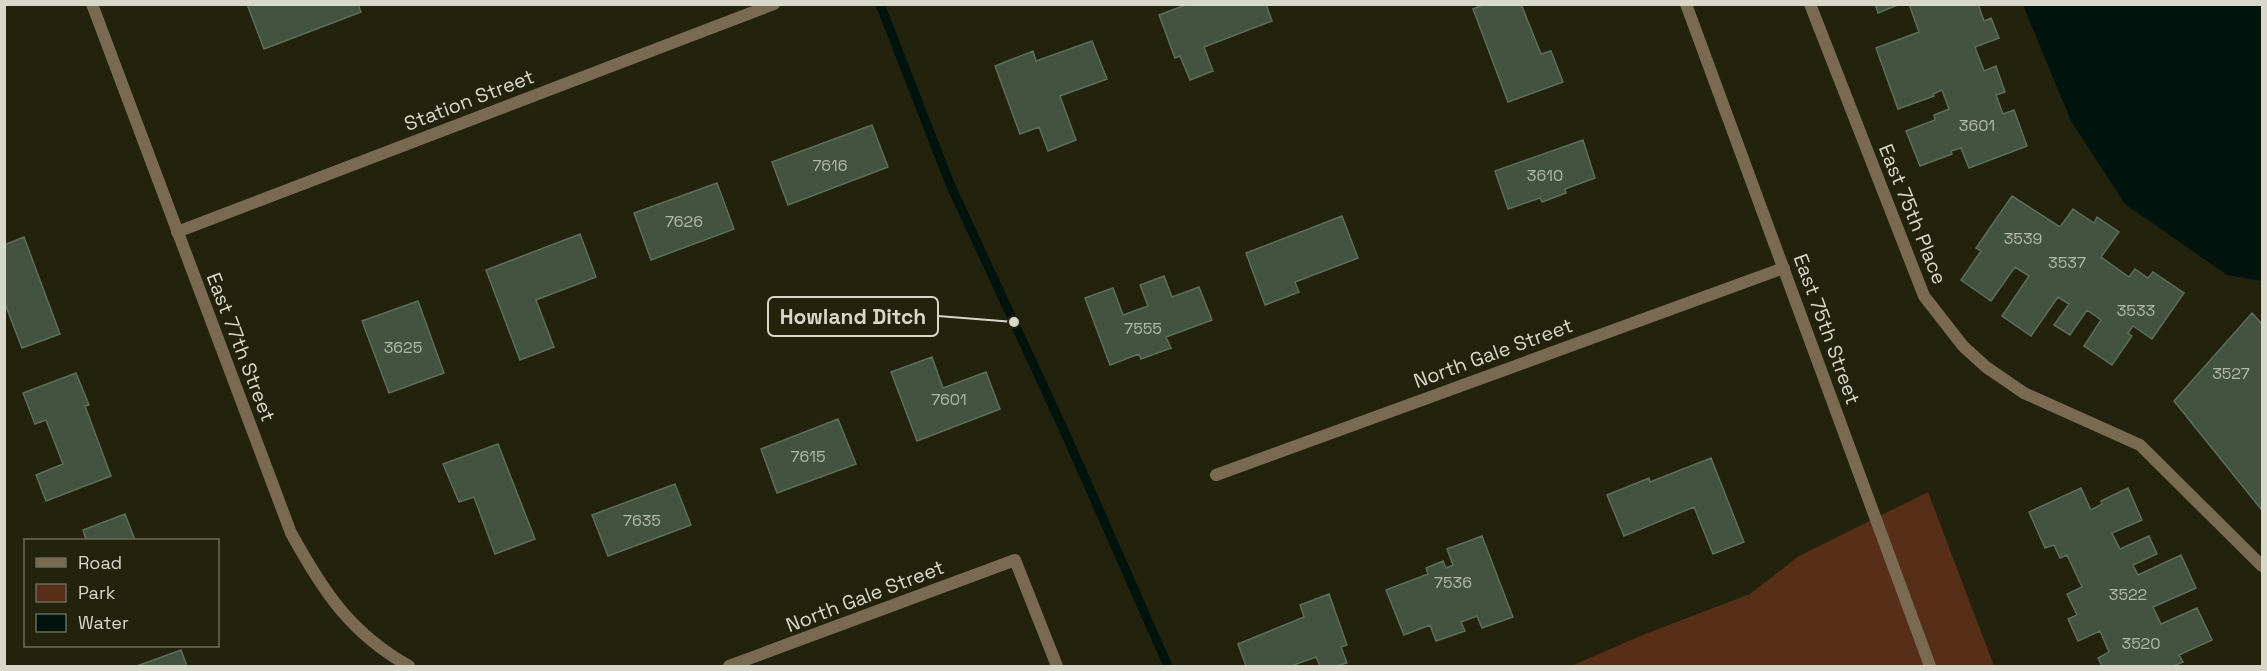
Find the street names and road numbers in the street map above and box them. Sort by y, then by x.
street label: Station Street [400,63,538,137]
street label: East 75th Place [1873,140,1953,288]
street label: East 75th Street [1788,250,1866,408]
street label: East 77th Street [201,269,281,425]
street label: North Gale Street [1410,312,1576,394]
street label: North Gale Street [782,554,948,638]

